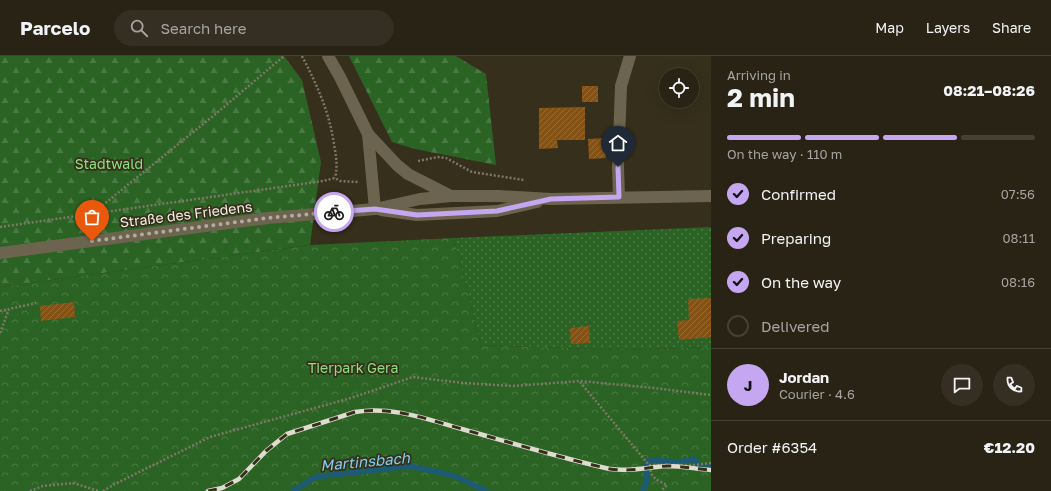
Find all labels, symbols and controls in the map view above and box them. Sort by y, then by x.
search box [114,10,394,46]
text: Parcelo [20,16,90,39]
icon: search [128,17,150,39]
text: Search here [160,19,246,37]
text: Map [875,19,904,36]
text: Layers [926,19,970,36]
text: Share [992,19,1031,36]
text: Arriving in [727,67,791,83]
map controls [659,68,699,108]
button: locate [659,68,699,108]
text: 08:21–08:26 [943,81,1035,99]
text: 2 min [727,82,795,113]
pin [601,126,635,167]
icon: home [607,132,629,154]
text: On the way · 110 m [727,146,842,162]
park label: Stadtwald [75,155,143,172]
icon: check [727,183,749,205]
text: Confirmed [761,185,836,203]
text: 07:56 [1001,186,1035,202]
courier [314,192,354,232]
street label: Straße des Friedens [119,197,253,231]
pin [75,200,109,241]
icon: bike [323,201,345,223]
icon: bag [81,206,103,228]
icon: check [727,227,749,249]
text: Preparing [761,229,831,247]
text: 08:11 [1002,230,1035,246]
icon: check [727,271,749,293]
text: On the way [761,273,841,291]
text: 08:16 [1001,274,1035,290]
text: Delivered [761,317,829,335]
park label: Tierpark Gera [308,359,398,376]
button: chat [941,364,983,406]
button: phone [993,364,1035,406]
text: Jordan [779,368,829,386]
text: J [744,376,752,394]
text: Courier · 4.6 [779,386,855,402]
text: Order #6354 [727,438,817,456]
text: €12.20 [984,438,1035,456]
water label: Martinsbach [319,448,411,474]

